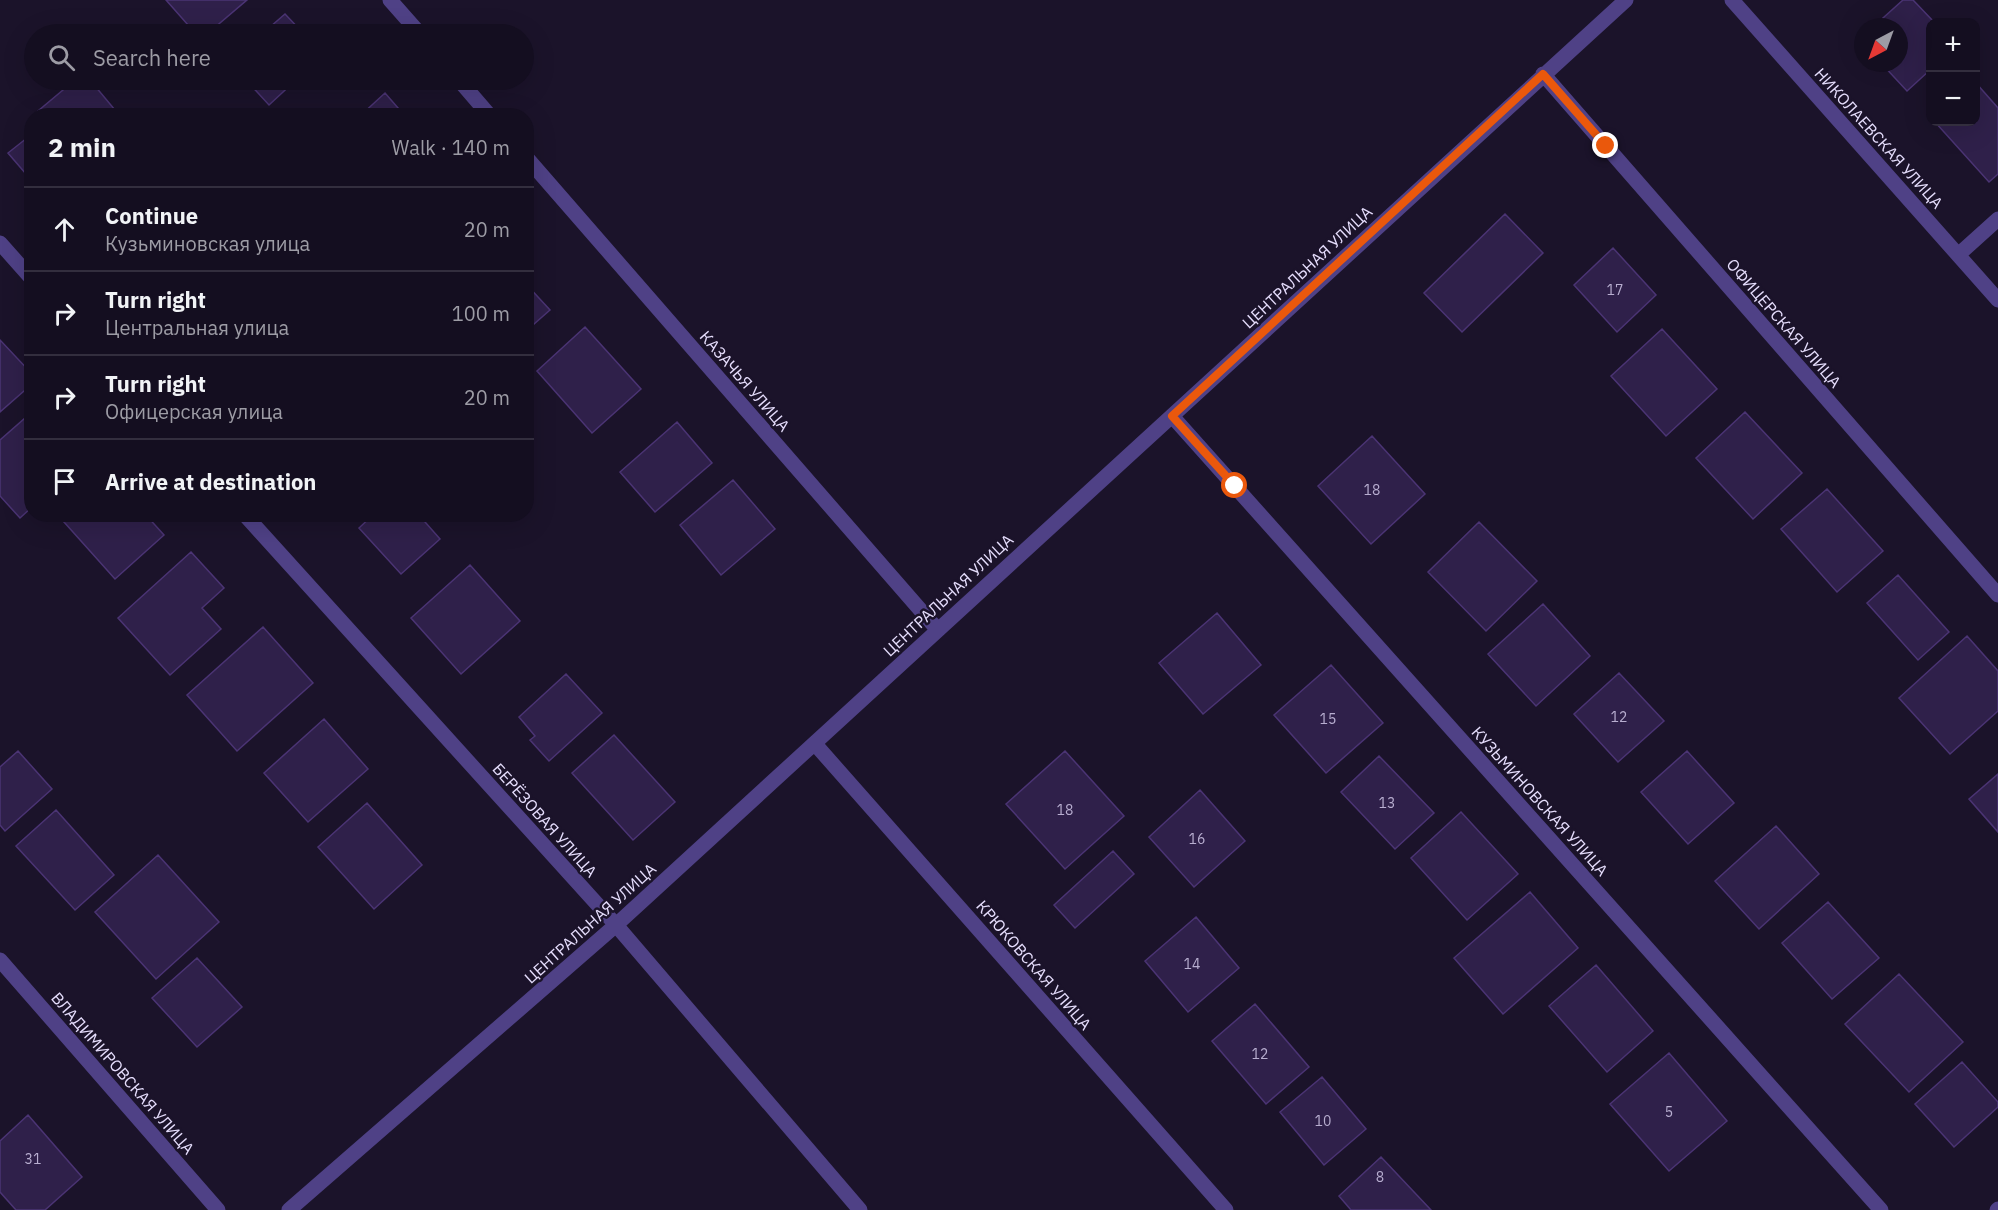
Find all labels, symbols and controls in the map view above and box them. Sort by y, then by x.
north arrow [1854,18,1908,72]
map controls [1926,18,1980,126]
button: + [1926,18,1980,72]
search box [24,24,534,90]
icon: search [45,41,78,74]
text: Search here [93,43,211,72]
street label: НИКОЛАЕВСКАЯ УЛИЦА [1811,64,1947,212]
button: − [1926,72,1980,126]
text: 2 min [48,130,116,164]
route end [1592,132,1618,158]
text: Walk · 140 m [392,134,510,161]
text: Continue [105,201,198,230]
street label: ЦЕНТРАЛЬНАЯ УЛИЦА [1238,202,1376,332]
icon: ahead [48,213,81,246]
text: 20 m [464,216,510,243]
text: Кузьминовская улица [105,230,310,257]
street label: ОФИЦЕРСКАЯ УЛИЦА [1722,254,1846,392]
house number: 17 [1607,281,1623,299]
text: Turn right [105,285,206,314]
icon: right [48,297,81,330]
text: 100 m [452,300,510,327]
text: Центральная улица [105,314,289,341]
street label: КАЗАЧЬЯ УЛИЦА [696,327,794,435]
text: Turn right [105,369,206,398]
icon: right [48,381,81,414]
text: 20 m [464,384,510,411]
text: Офицерская улица [105,398,283,425]
icon: arrive [48,465,81,498]
text: Arrive at destination [105,467,316,496]
route start [1221,472,1247,498]
house number: 18 [1364,481,1380,499]
street label: ЦЕНТРАЛЬНАЯ УЛИЦА [879,530,1017,660]
house number: 12 [1611,708,1627,726]
house number: 15 [1320,710,1336,728]
street label: КУЗЬМИНОВСКАЯ УЛИЦА [1467,722,1613,880]
street label: БЕРЁЗОВАЯ УЛИЦА [488,759,602,881]
house number: 13 [1379,794,1395,812]
house number: 18 [1057,801,1073,819]
house number: 16 [1189,830,1205,848]
street label: ЦЕНТРАЛЬНАЯ УЛИЦА [520,859,660,987]
street label: КРЮКОВСКАЯ УЛИЦА [972,896,1096,1034]
house number: 14 [1184,955,1200,973]
street label: ВЛАДИМИРОВСКАЯ УЛИЦА [47,988,199,1158]
house number: 12 [1252,1045,1268,1063]
house number: 5 [1665,1103,1673,1121]
house number: 10 [1315,1112,1331,1130]
house number: 31 [25,1150,41,1168]
house number: 8 [1376,1168,1384,1186]

